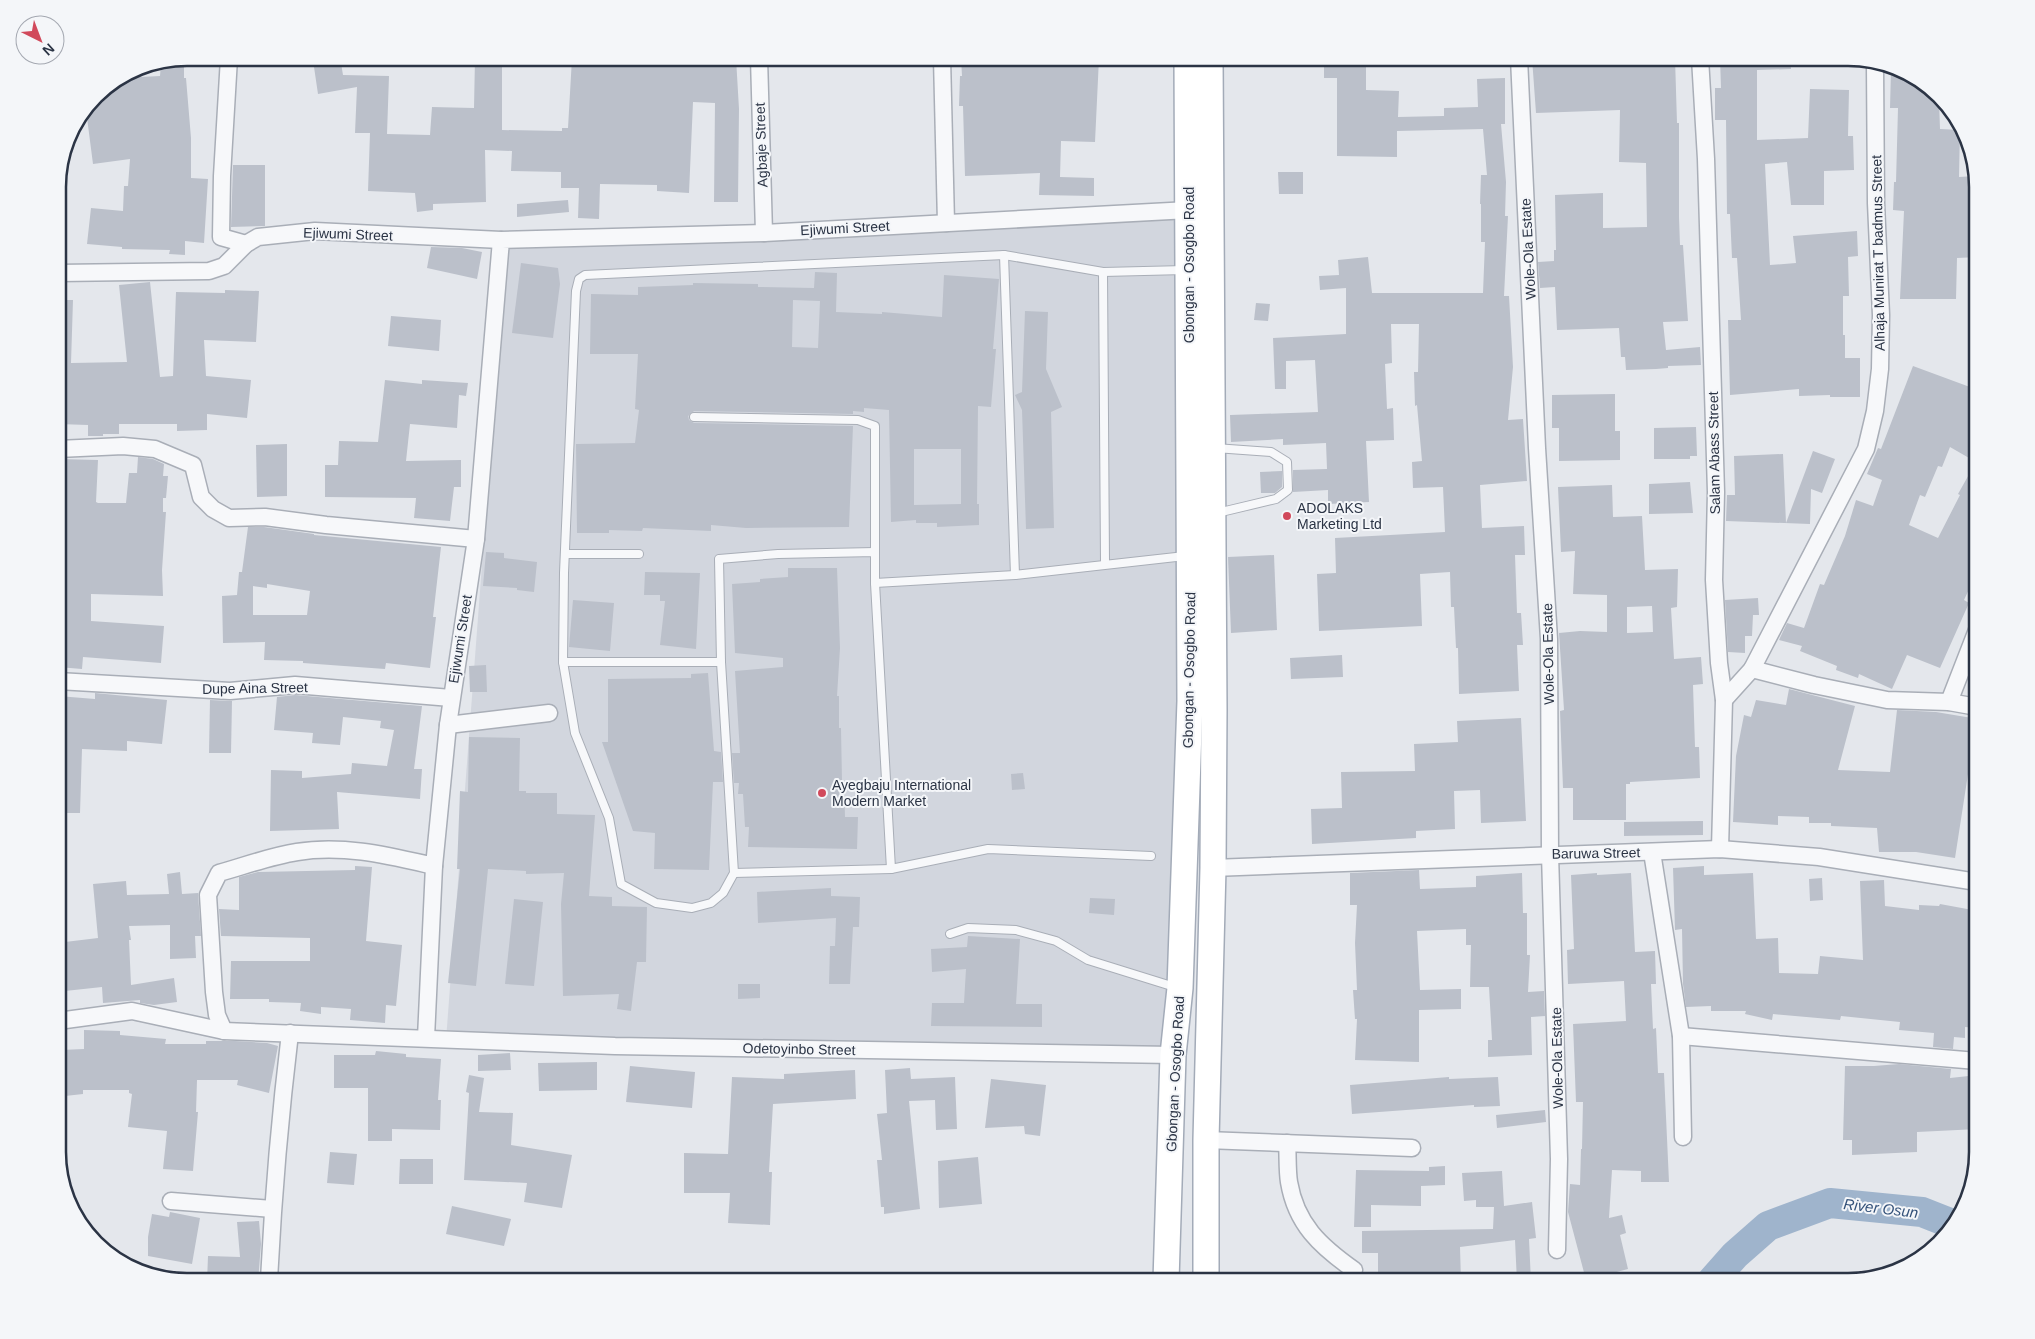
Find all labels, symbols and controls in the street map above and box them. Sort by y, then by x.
north arrow [15,15,65,65]
text: N [40,40,58,59]
street label: Agbaje Street [752,102,770,188]
street label: Alhaja Munirat T badmus Street [1868,155,1888,351]
street label: Gbongan - Osogbo Road [1181,187,1197,343]
street label: Wole-Ola Estate [1517,198,1539,300]
street label: Ejiwumi Street [800,218,890,238]
street label: Ejiwumi Street [303,224,393,244]
street label: Salam Abass Street [1705,391,1723,515]
place label: ADOLAKS Marketing Ltd [1297,500,1382,532]
marker: ADOLAKS Marketing Ltd [1281,510,1293,522]
street label: Gbongan - Osogbo Road [1180,592,1198,748]
street label: Ejiwumi Street [445,593,475,684]
street label: Wole-Ola Estate [1539,603,1557,705]
street label: Dupe Aina Street [202,679,308,697]
place label: Ayegbaju International Modern Market [832,777,971,809]
marker: Ayegbaju International Modern Market [816,787,828,799]
street label: Baruwa Street [1552,844,1641,862]
street label: Gbongan - Osogbo Road [1163,995,1187,1153]
street label: Wole-Ola Estate [1548,1007,1566,1109]
street label: Odetoyinbo Street [742,1040,856,1058]
water label: River Osun [1843,1195,1919,1221]

